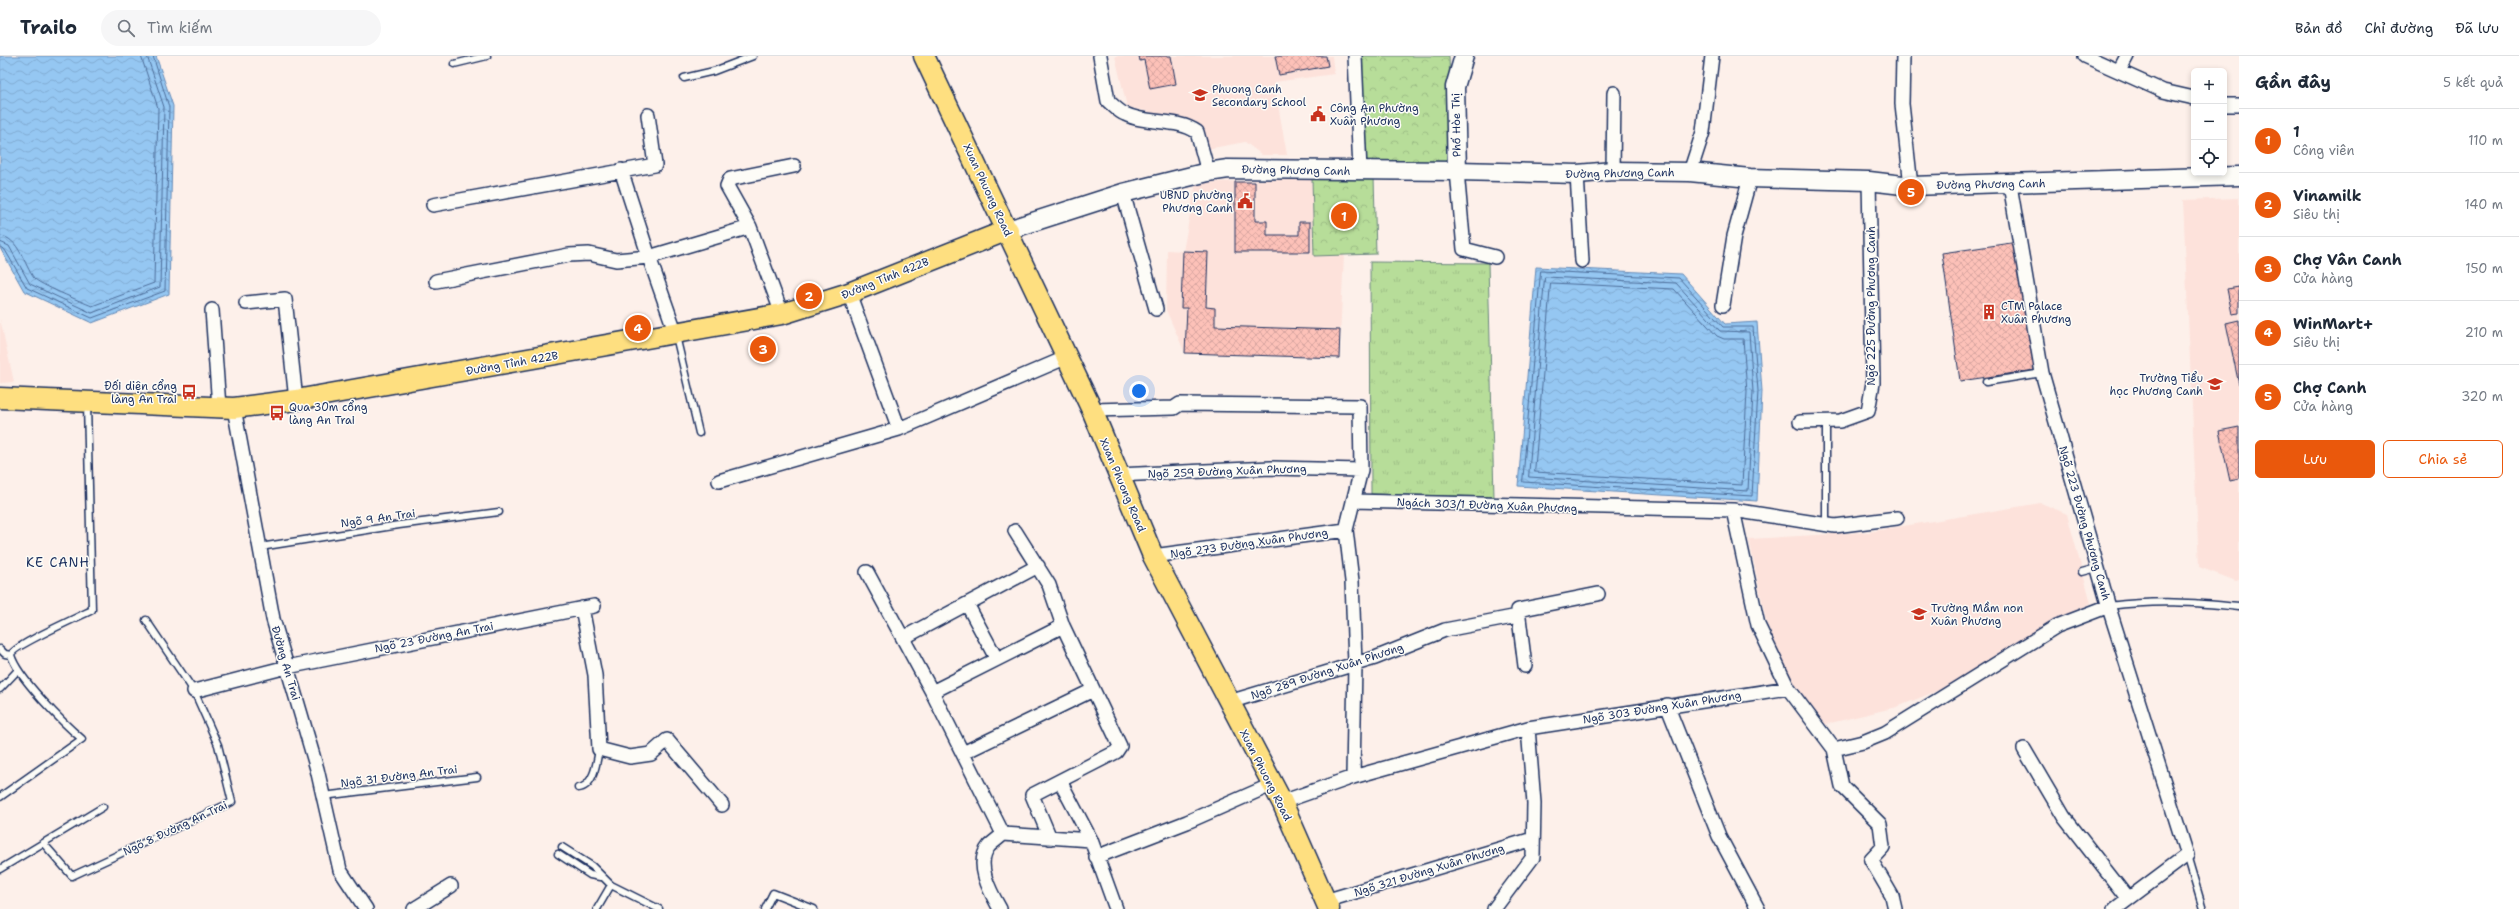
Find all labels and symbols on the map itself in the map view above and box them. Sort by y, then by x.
place label: Phuong Canh Secondary School [1212,82,1307,110]
school or university icon: Phuong Canh Secondary School [1191,86,1209,104]
street label: Phố Hòe Thị [1448,93,1465,157]
place label: Công An Phường Xuân Phương [1330,101,1419,129]
public building icon: Công An Phường Xuân Phương [1309,105,1327,123]
street label: Xuan Phuong Road [959,141,1016,239]
street label: Đường Phương Canh [1241,162,1351,179]
street label: Đường Phương Canh [1565,165,1675,182]
street label: Đường Phương Canh [1936,176,2046,193]
pin: 5 [1898,177,1924,207]
place label: UBND phường Phương Canh [1160,188,1233,216]
public building icon: UBND phường Phương Canh [1236,192,1254,210]
pin: 1 [1331,201,1357,231]
street label: Ngõ 225 Đường Phương Canh [1864,226,1879,386]
street label: Đường Tỉnh 422B [839,254,932,303]
pin: 2 [796,281,822,311]
place label: CTM Palace Xuân Phương [2001,299,2072,327]
building icon: CTM Palace Xuân Phương [1980,303,1998,321]
pin: 4 [625,313,651,343]
pin: 3 [750,334,776,364]
street label: Đường Tỉnh 422B [465,348,560,379]
place label: Trường Tiểu học Phương Canh [2110,371,2203,399]
school or university icon: Trường Tiểu học Phương Canh [2206,375,2224,393]
place label: Đối diện cổng làng An Trai [104,379,177,407]
your location [1129,381,1149,401]
bus stop icon: Đối diện cổng làng An Trai [180,383,198,401]
place label: Qua 30m cổng làng An Trai [289,400,368,428]
bus stop icon: Qua 30m cổng làng An Trai [268,404,286,422]
street label: Xuan Phuong Road [1096,436,1149,535]
street label: Ngõ 223 Đường Phương Canh [2055,444,2114,602]
street label: Ngõ 259 Đường Xuân Phương [1147,461,1307,482]
street label: Ngách 303/1 Đường Xuân Phương [1396,495,1578,516]
street label: Ngõ 9 An Trai [340,506,416,531]
street label: Ngõ 273 Đường Xuân Phương [1169,525,1329,562]
district label: KE CANH [26,554,90,571]
place label: Trường Mầm non Xuân Phương [1931,601,2024,629]
school or university icon: Trường Mầm non Xuân Phương [1910,605,1928,623]
street label: Ngõ 23 Đường An Trai [373,619,495,656]
street label: Đường An Trai [268,624,303,702]
street label: Ngõ 289 Đường Xuân Phương [1249,640,1406,703]
street label: Ngõ 303 Đường Xuân Phương [1582,688,1743,727]
street label: Xuan Phuong Road [1236,727,1295,824]
street label: Ngõ 31 Đường An Trai [340,762,458,791]
street label: Ngõ 8 Đường An Trai [121,798,230,859]
street label: Ngõ 321 Đường Xuân Phương [1352,840,1506,901]

